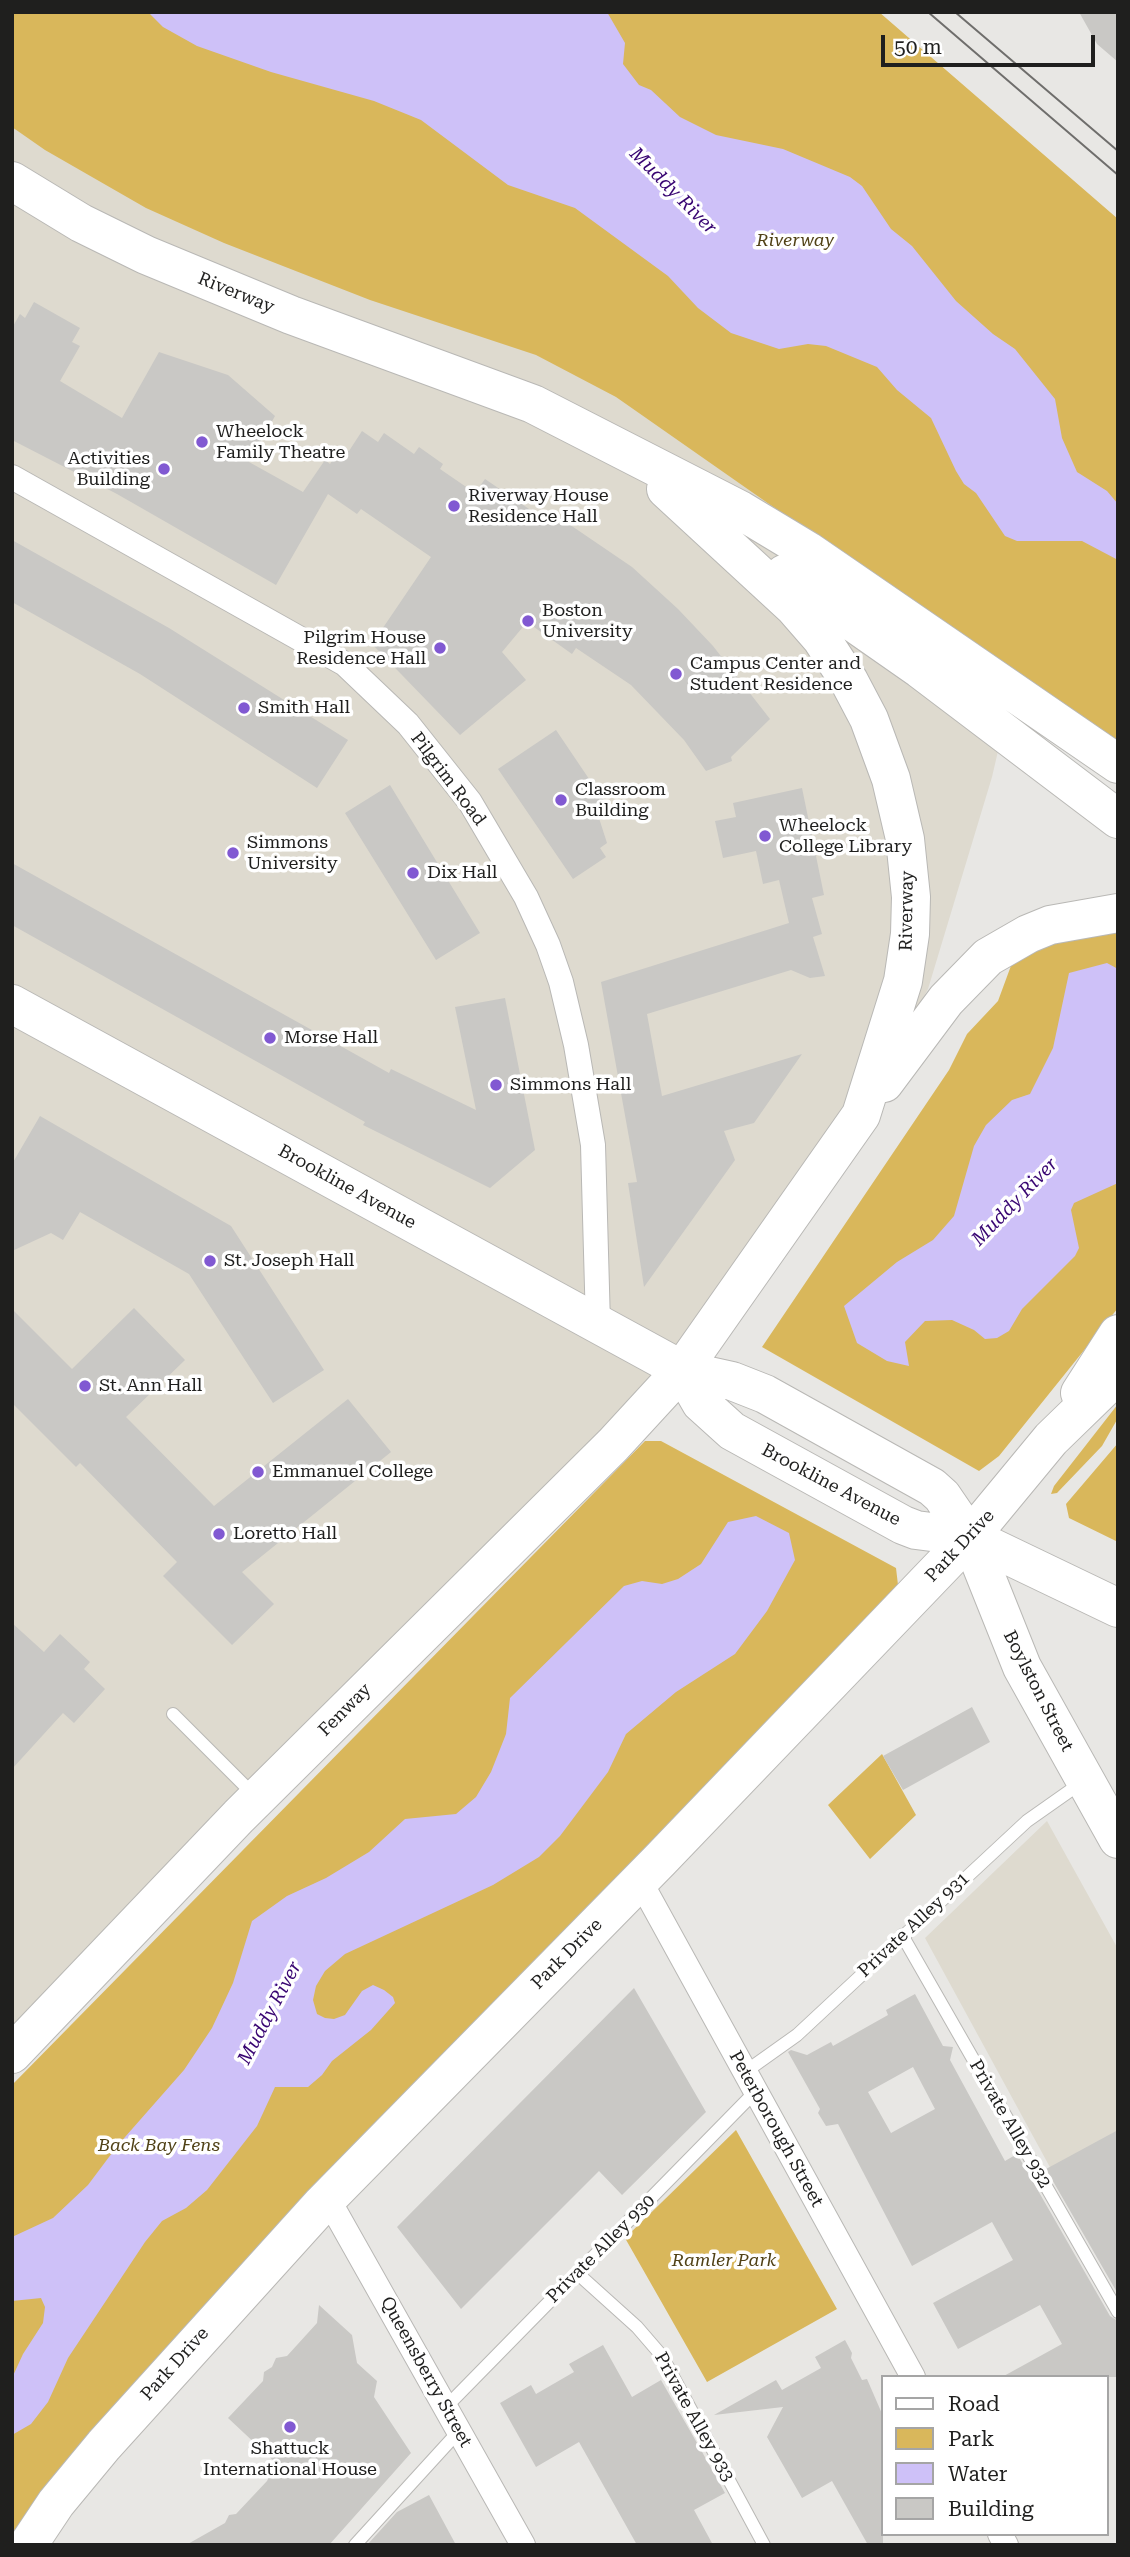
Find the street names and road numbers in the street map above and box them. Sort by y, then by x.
street label: Riverway [195,268,277,318]
street label: Pilgrim Road [406,728,490,830]
street label: Riverway [895,871,919,951]
street label: Brookline Avenue [274,1140,420,1234]
street label: Brookline Avenue [758,1439,904,1531]
street label: Park Drive [921,1505,999,1587]
street label: Boylston Street [998,1627,1078,1755]
street label: Fenway [314,1679,376,1741]
street label: Private Alley 931 [854,1868,974,1982]
street label: Park Drive [527,1914,607,1994]
street label: Peterborough Street [724,2047,828,2211]
street label: Private Alley 932 [965,2056,1055,2192]
street label: Private Alley 930 [542,2190,660,2308]
street label: Queensberry Street [376,2293,476,2451]
street label: Park Drive [136,2323,214,2405]
street label: Private Alley 933 [650,2349,738,2485]

